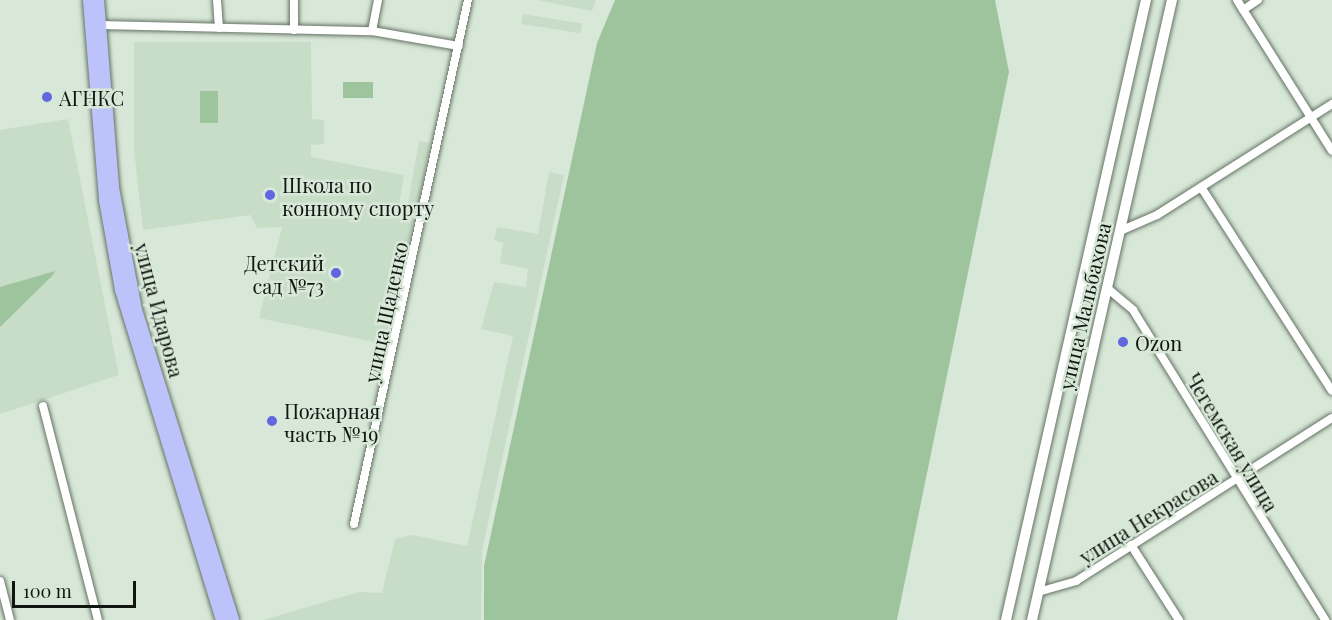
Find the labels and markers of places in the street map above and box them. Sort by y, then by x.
place label: АГНКС [59,85,124,109]
marker: АГНКС [40,90,54,104]
place label: Школа по конному спорту [282,172,434,219]
marker: Школа по конному спорту [263,188,277,202]
place label: Детский сад №73 [244,250,324,297]
marker: Детский сад №73 [329,266,343,280]
place label: Ozon [1135,330,1182,354]
marker: Ozon [1116,335,1130,349]
place label: Пожарная часть №19 [284,398,380,445]
marker: Пожарная часть №19 [265,414,279,428]

